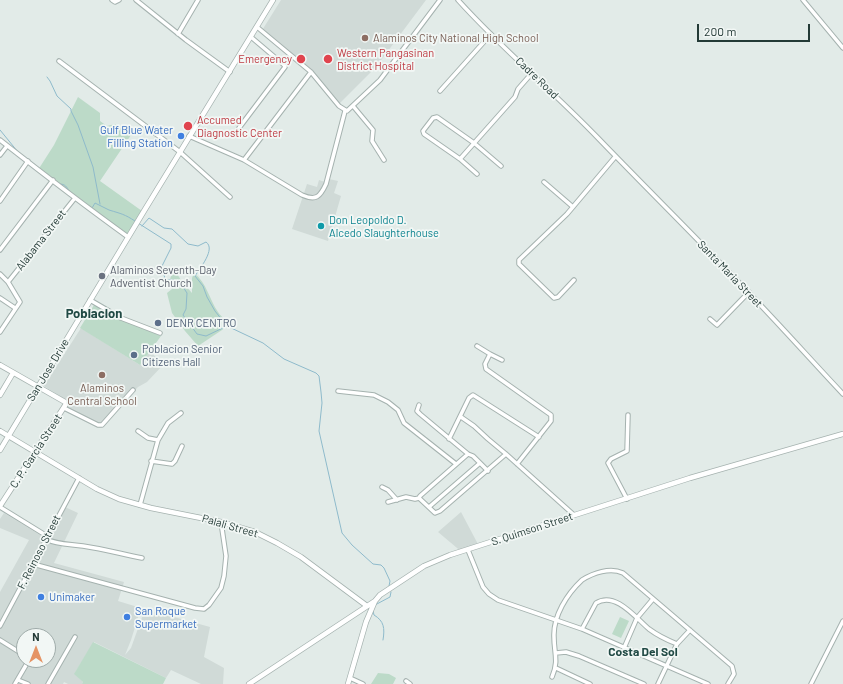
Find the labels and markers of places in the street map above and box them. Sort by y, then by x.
place label: Alaminos City National High School [373,31,538,45]
marker: Alaminos City National High School [360,33,370,43]
place label: Western Pangasinan District Hospital [337,46,434,72]
place label: Emergency [238,52,292,66]
marker: Emergency [295,53,307,65]
marker: Western Pangasinan District Hospital [322,53,334,65]
place label: Accumed Diagnostic Center [197,113,282,139]
marker: Accumed Diagnostic Center [182,120,194,132]
place label: Gulf Blue Water Filling Station [100,123,173,149]
marker: Gulf Blue Water Filling Station [176,131,186,141]
place label: Don Leopoldo D. Alcedo Slaughterhouse [329,213,439,239]
marker: Don Leopoldo D. Alcedo Slaughterhouse [316,221,326,231]
place label: Alaminos Seventh-Day Adventist Church [110,263,217,289]
marker: Alaminos Seventh-Day Adventist Church [97,271,107,281]
place label: DENR CENTRO [166,316,236,330]
marker: DENR CENTRO [153,318,163,328]
place label: Poblacion Senior Citizens Hall [142,342,222,368]
marker: Poblacion Senior Citizens Hall [129,350,139,360]
marker: Alaminos Central School [97,370,107,380]
place label: Alaminos Central School [67,381,137,407]
place label: Unimaker [49,590,95,604]
marker: Unimaker [36,592,46,602]
place label: San Roque Supermarket [135,604,197,630]
marker: San Roque Supermarket [122,612,132,622]

